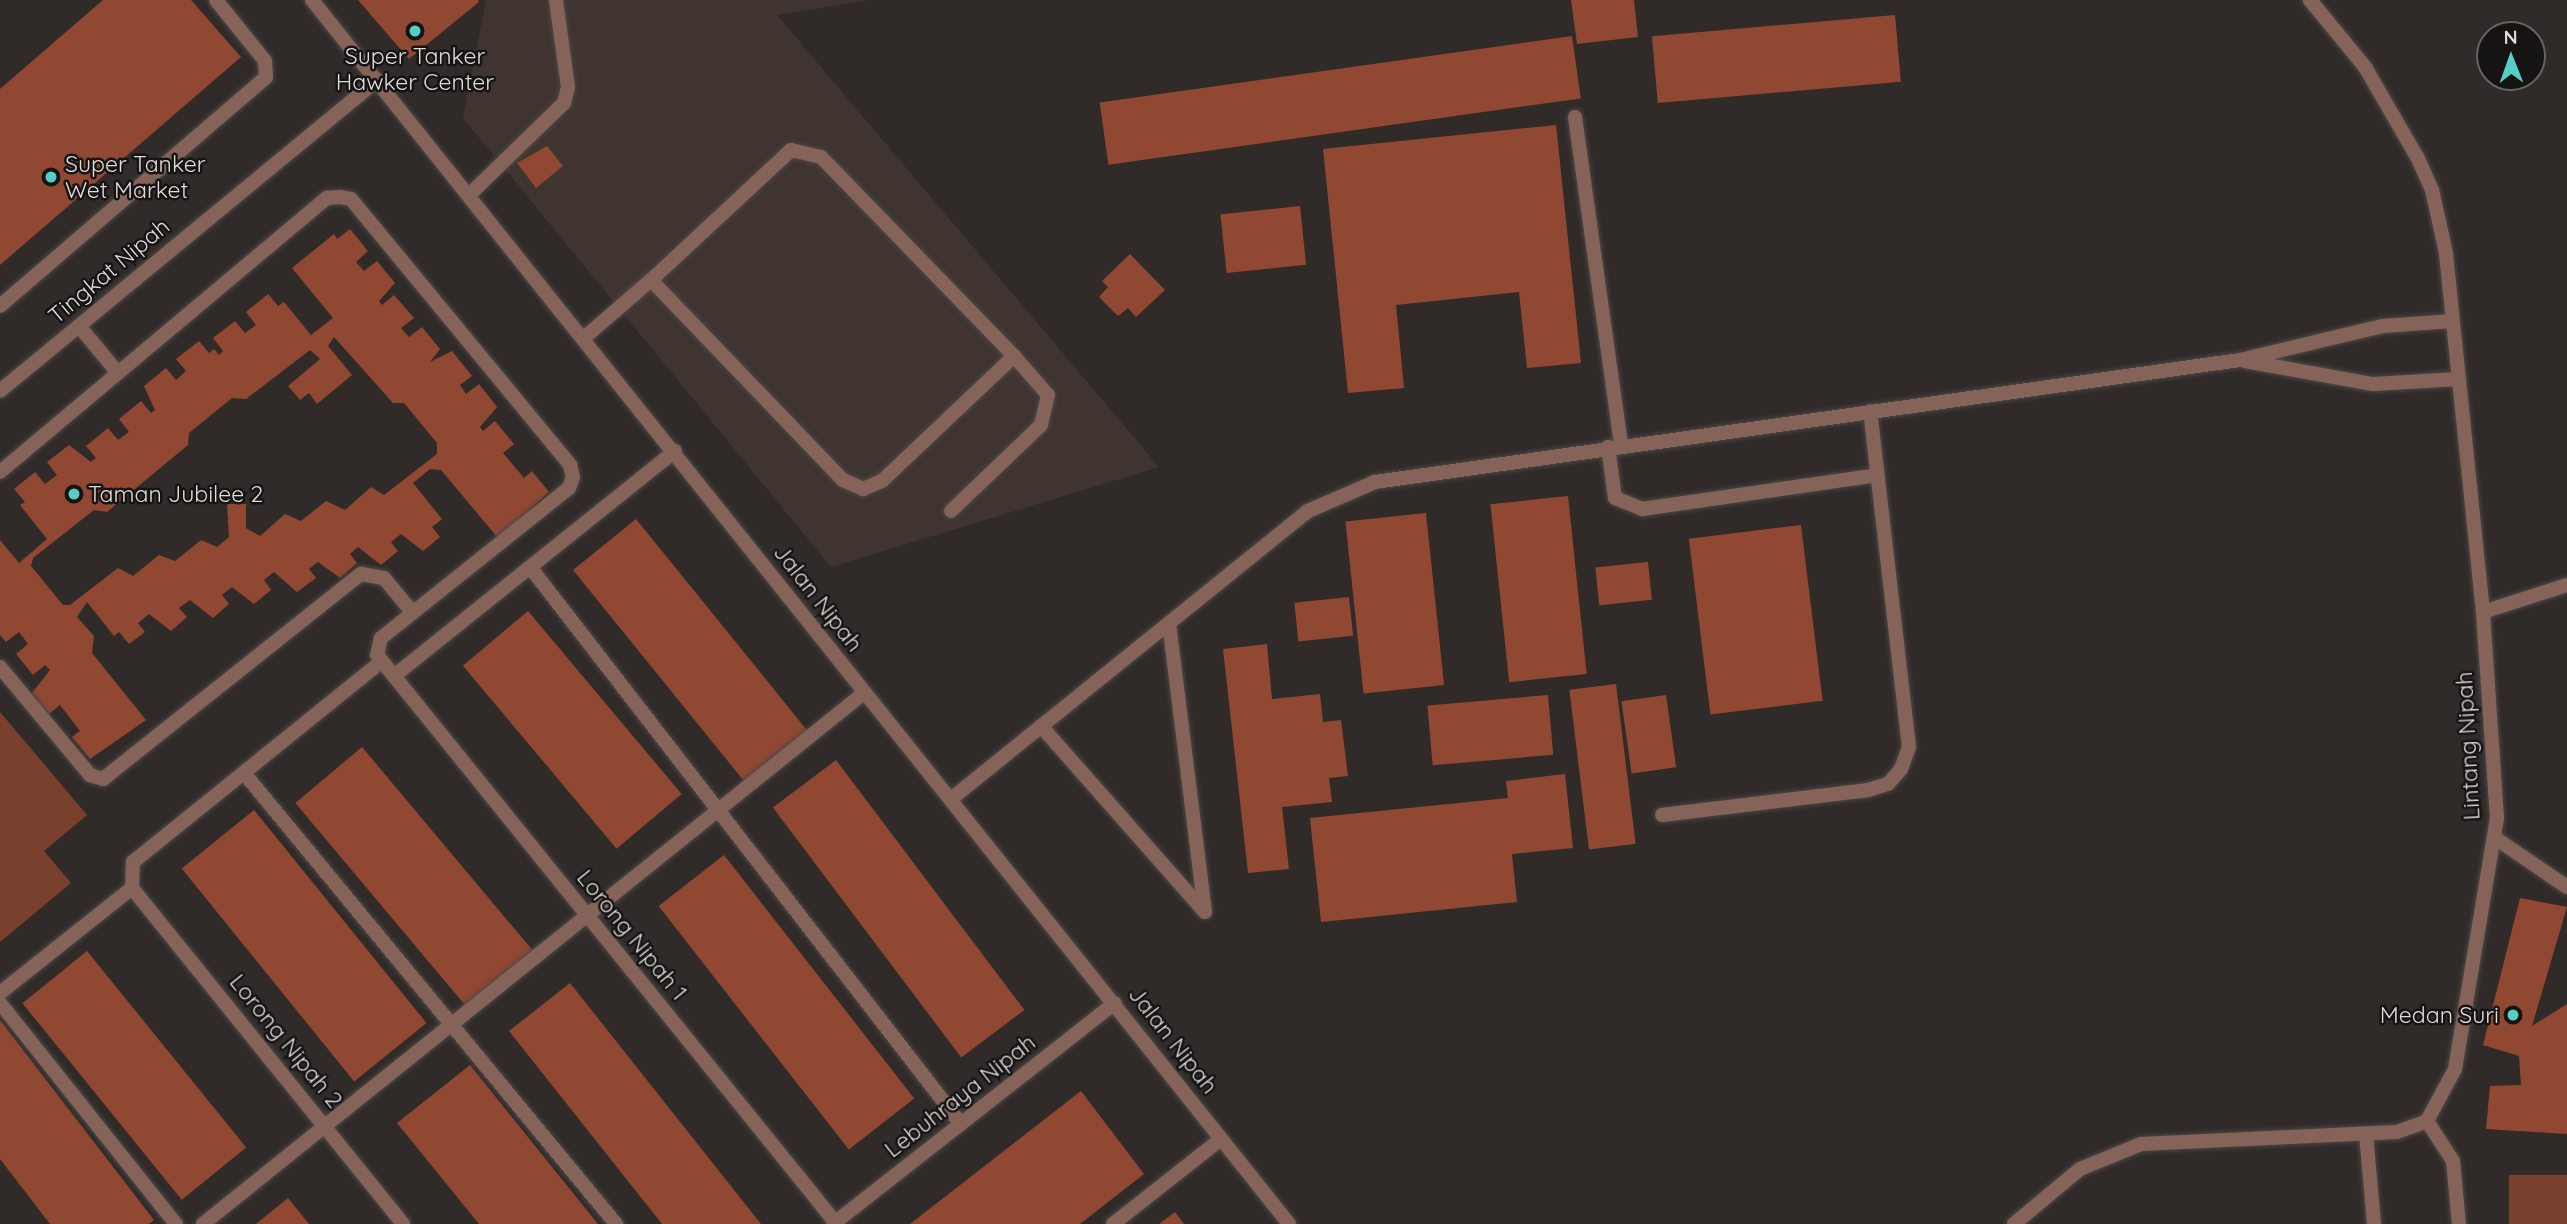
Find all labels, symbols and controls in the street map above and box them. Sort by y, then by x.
north arrow [2476,21,2546,91]
marker: Super Tanker Hawker Center [407,23,423,39]
text: N [2503,25,2518,49]
place label: Super Tanker Hawker Center [336,42,494,96]
place label: Super Tanker Wet Market [65,150,206,204]
marker: Super Tanker Wet Market [43,169,59,185]
street label: Tingkat Nipah [43,212,175,330]
place label: Taman Jubilee 2 [88,480,263,508]
marker: Taman Jubilee 2 [66,486,82,502]
street label: Jalan Nipah [768,539,868,657]
street label: Lintang Nipah [2450,671,2486,821]
street label: Lorong Nipah 1 [571,864,693,1006]
street label: Lorong Nipah 2 [224,969,348,1113]
street label: Jalan Nipah [1123,981,1223,1099]
place label: Medan Suri [2380,1001,2499,1029]
marker: Medan Suri [2505,1007,2521,1023]
street label: Lebuhraya Nipah [879,1029,1041,1163]

